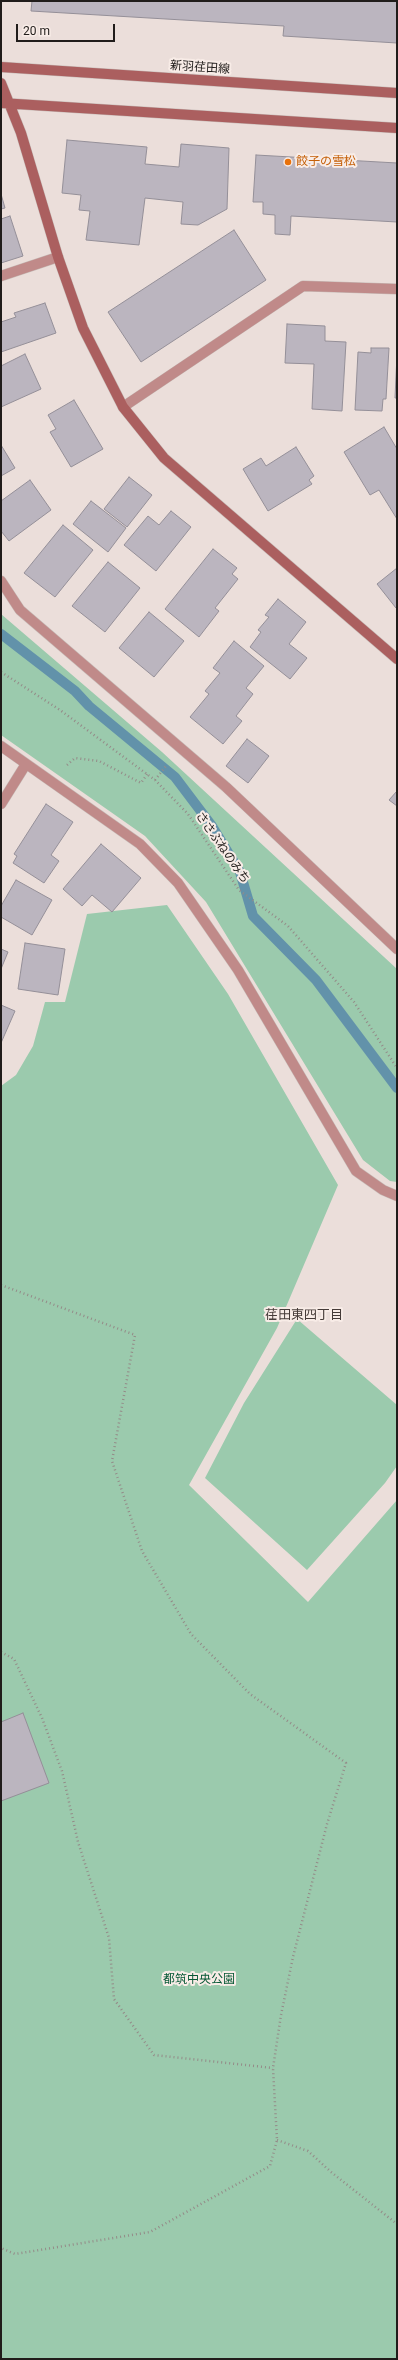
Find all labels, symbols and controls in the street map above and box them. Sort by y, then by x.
scale bar [18,16,117,42]
text: 20 m [23,24,50,38]
street label: 新羽荏田線 [170,59,230,77]
place label: 餃子の雪松 [296,155,356,169]
marker: 餃子の雪松 [283,157,293,167]
street label: ささぶねのみち [192,809,252,887]
district label: 荏田東四丁目 [265,1308,343,1324]
park label: 都筑中央公園 [163,1973,235,1987]

